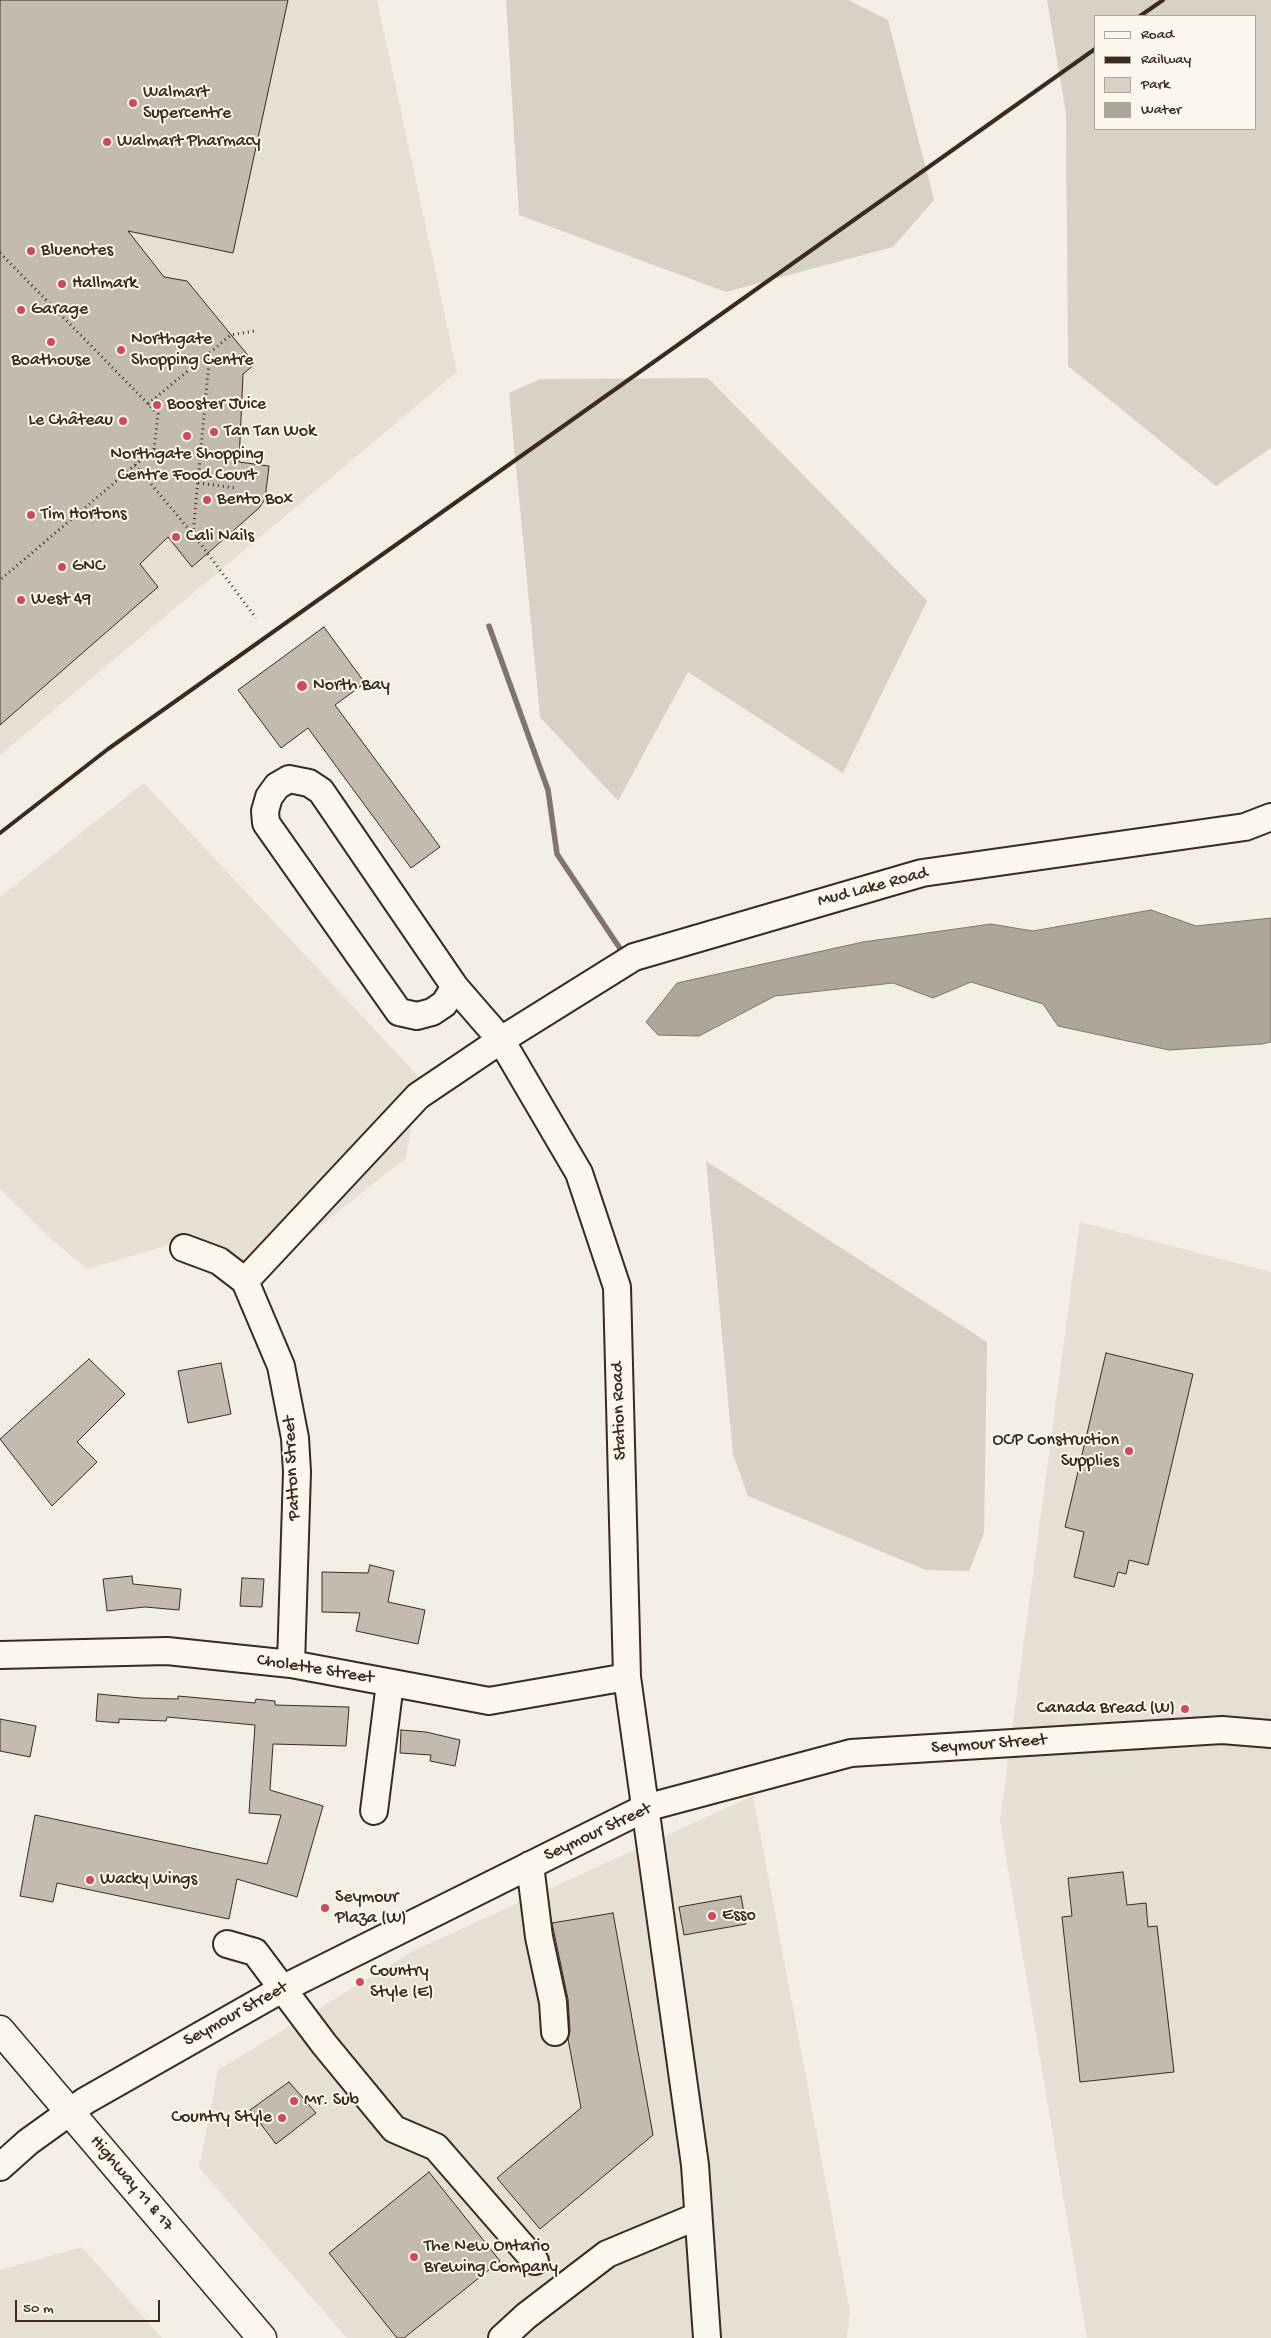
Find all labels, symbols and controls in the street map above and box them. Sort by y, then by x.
legend [1094,15,1256,130]
text: Road [1141,26,1174,44]
text: Railway [1141,51,1191,69]
text: Park [1141,76,1170,94]
place label: Walmart Supercentre [143,82,231,125]
marker: Walmart Supercentre [127,97,139,109]
text: Water [1141,101,1181,119]
place label: Walmart Pharmacy [117,131,261,153]
marker: Walmart Pharmacy [101,136,113,148]
place label: Bluenotes [41,240,113,262]
marker: Bluenotes [25,245,37,257]
place label: Hallmark [72,273,137,295]
marker: Hallmark [56,278,68,290]
place label: Garage [31,299,88,321]
marker: Garage [15,304,27,316]
place label: Northgate Shopping Centre [131,329,254,372]
marker: Boathouse [45,336,57,348]
marker: Northgate Shopping Centre [115,344,127,356]
place label: Boathouse [11,350,91,372]
place label: Booster Juice [167,394,266,416]
marker: Booster Juice [151,399,163,411]
place label: Le Château [28,410,113,432]
marker: Le Château [117,415,129,427]
place label: Tan Tan Wok [224,421,316,443]
marker: Tan Tan Wok [208,426,220,438]
marker: Northgate Shopping Centre Food Court [181,430,193,442]
place label: Northgate Shopping Centre Food Court [110,444,264,486]
place label: Bento Box [217,489,293,511]
marker: Bento Box [201,494,213,506]
place label: Tim Hortons [41,504,127,526]
marker: Tim Hortons [25,509,37,521]
place label: Cali Nails [186,526,254,548]
marker: Cali Nails [170,531,182,543]
place label: GNC [72,556,105,578]
marker: GNC [56,561,68,573]
place label: West 49 [31,589,91,611]
marker: West 49 [15,594,27,606]
place label: North Bay [313,675,390,697]
marker: North Bay [295,679,309,693]
street label: Mud Lake Road [816,863,930,913]
street label: Station Road [607,1361,633,1461]
street label: Patton Street [279,1415,307,1521]
place label: OCP Construction Supplies [993,1430,1119,1472]
marker: OCP Construction Supplies [1123,1445,1135,1457]
street label: Cholette Street [255,1650,375,1690]
place label: Canada Bread (W) [1037,1698,1175,1720]
marker: Canada Bread (W) [1179,1703,1191,1715]
street label: Seymour Street [931,1730,1047,1760]
street label: Seymour Street [541,1799,655,1867]
place label: Wacky Wings [100,1869,197,1891]
marker: Wacky Wings [84,1874,96,1886]
place label: Seymour Plaza (W) [335,1887,407,1930]
marker: Seymour Plaza (W) [319,1902,331,1914]
place label: Esso [722,1905,756,1927]
marker: Esso [706,1910,718,1922]
place label: Country Style (E) [370,1961,433,2004]
marker: Country Style (E) [354,1976,366,1988]
street label: Seymour Street [180,1978,292,2052]
place label: Mr. Sub [304,2090,359,2112]
marker: Mr. Sub [288,2095,300,2107]
place label: Country Style [171,2107,272,2129]
marker: Country Style [276,2112,288,2124]
street label: Highway 11 & 17 [84,2131,178,2237]
place label: The New Ontario Brewing Company [424,2236,558,2278]
marker: The New Ontario Brewing Company [408,2251,420,2263]
scale bar [18,2290,162,2322]
text: 50 m [23,2300,54,2318]

